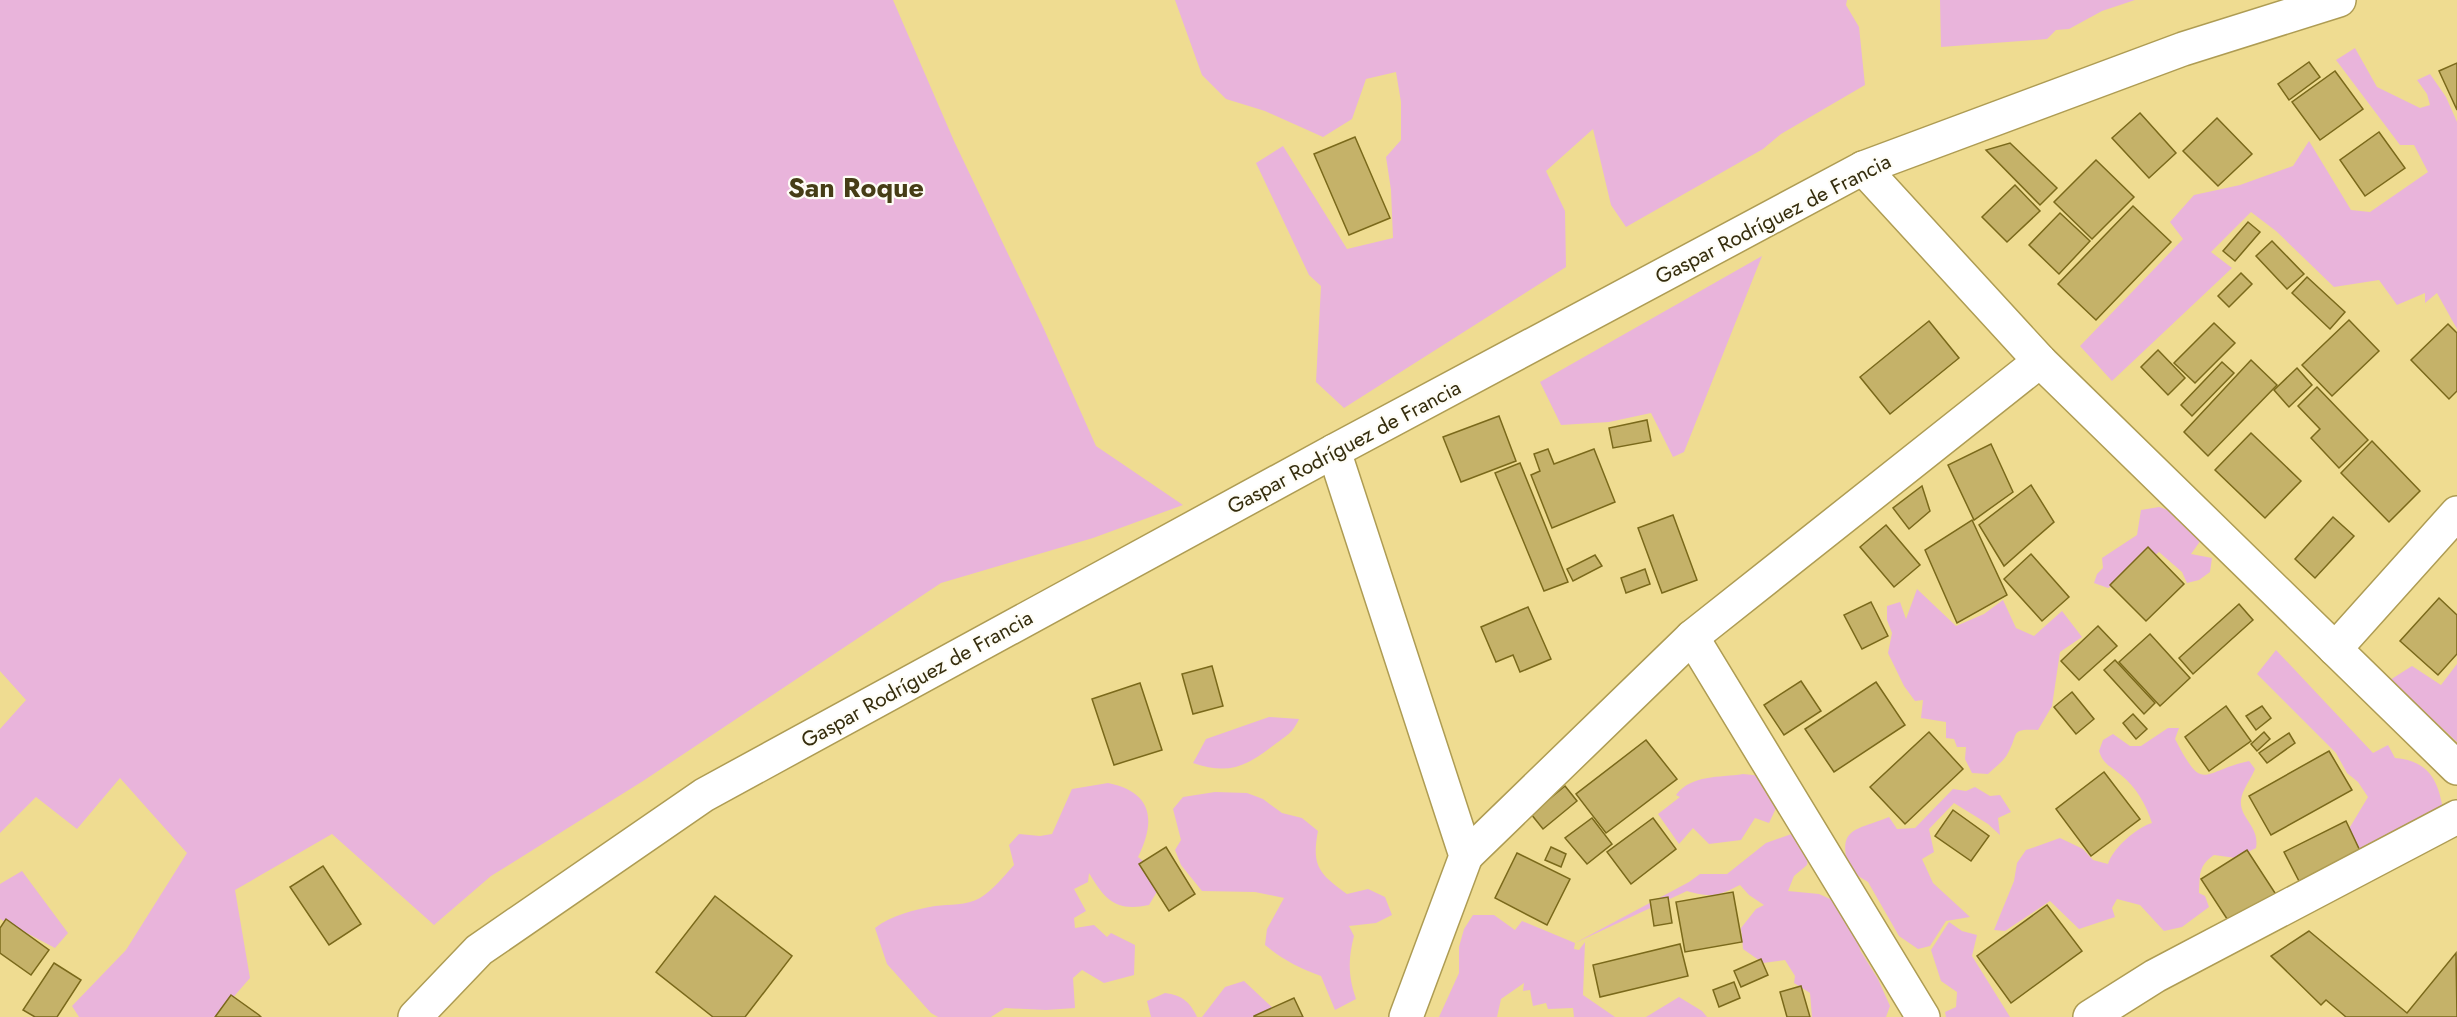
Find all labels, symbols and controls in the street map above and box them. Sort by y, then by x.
street label: Gaspar Rodríguez de Francia [1650,146,1896,292]
district label: San Roque [788,168,924,207]
street label: Gaspar Rodríguez de Francia [1222,373,1466,521]
street label: Gaspar Rodríguez de Francia [796,603,1038,755]

